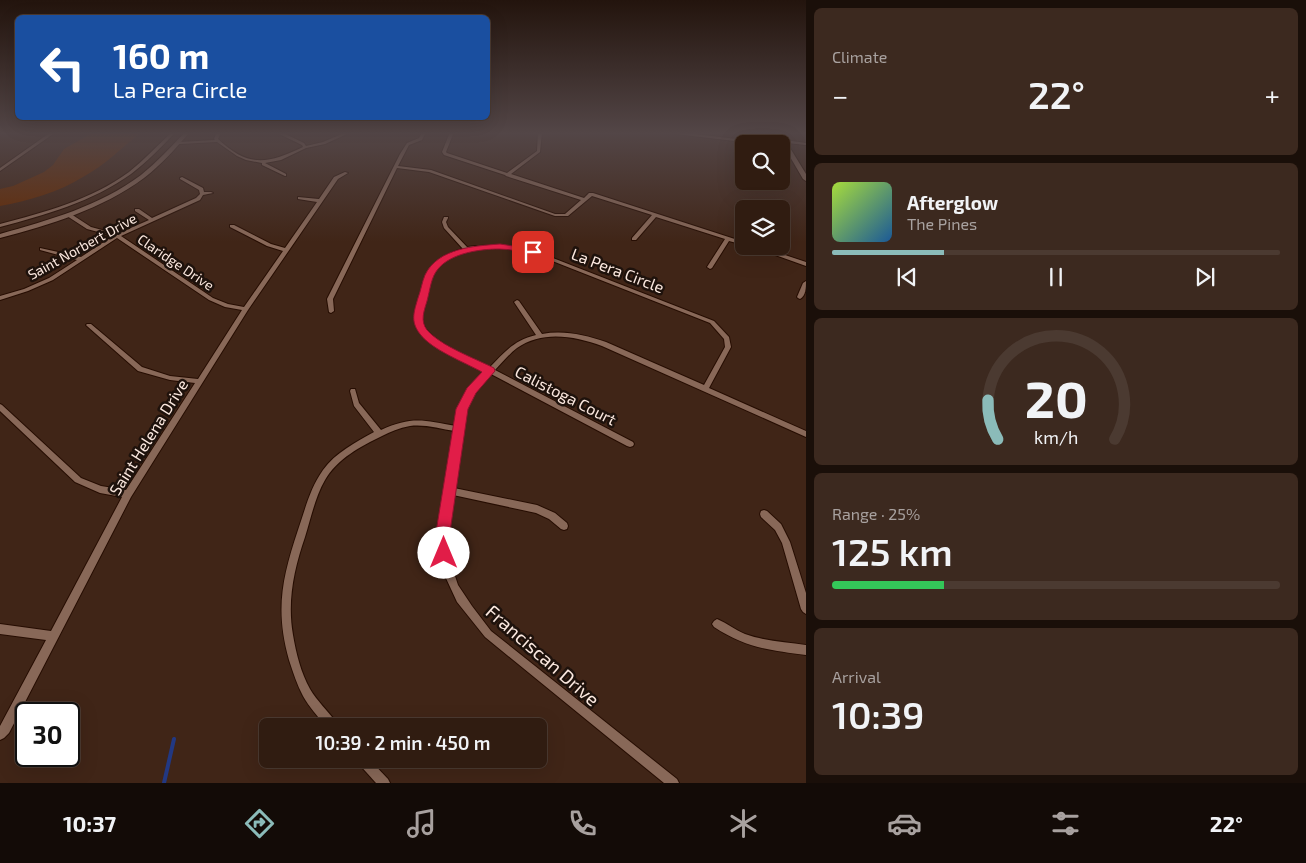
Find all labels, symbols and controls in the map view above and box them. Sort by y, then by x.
text: 160 m [113,34,209,76]
icon: left [30,35,95,100]
text: Climate [832,47,887,66]
text: 22° [1028,71,1085,117]
text: La Pera Circle [113,76,247,102]
text: − [832,78,848,112]
text: + [1265,78,1280,112]
map controls [735,135,790,255]
button: search [735,135,790,190]
text: Afterglow [907,191,998,214]
button: layers [735,200,790,255]
street label: Saint Norbert Drive [25,209,139,283]
text: The Pines [907,214,977,233]
street label: Claridge Drive [135,230,217,294]
pin [512,231,554,273]
icon: arrive [519,238,547,266]
street label: La Pera Circle [569,244,667,296]
icon: previous [893,263,921,291]
icon: pause [1042,263,1070,291]
icon: next [1191,263,1219,291]
street label: Calistoga Court [512,361,620,429]
text: 20 [1024,366,1088,428]
street label: Saint Helena Drive [105,376,191,498]
text: km/h [1034,426,1078,448]
text: Range · 25% [832,504,920,523]
position arrow [417,526,469,578]
text: 125 km [832,528,953,574]
street label: Franciscan Drive [482,599,604,711]
text: Arrival [832,667,881,686]
text: 10:39 [832,691,924,737]
speed limit sign: 30 [15,702,80,767]
text: 10:39 · 2 min · 450 m [315,731,491,754]
icon: directions [242,806,277,841]
icon: music [404,806,439,841]
icon: phone [565,806,600,841]
icon: climate [726,806,761,841]
icon: car [887,806,922,841]
icon: filters [1048,806,1083,841]
text: 10:37 [63,810,116,836]
text: 22° [1210,810,1243,836]

